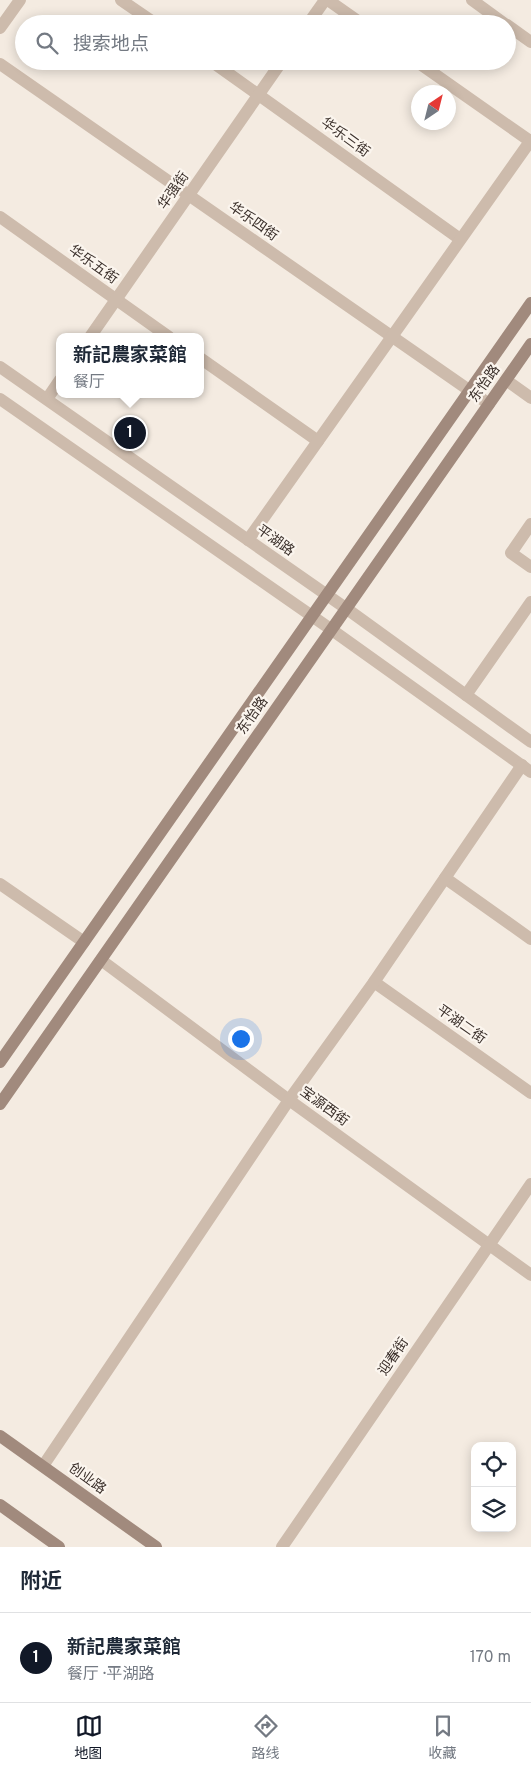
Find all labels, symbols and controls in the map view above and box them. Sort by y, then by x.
search box [15,15,516,70]
icon: search [33,29,61,57]
text: 搜索地点 [73,33,149,57]
north arrow [411,85,456,130]
street label: 华乐三街 [317,114,373,161]
street label: 华强街 [154,168,193,213]
street label: 华乐四街 [225,198,281,245]
street label: 华乐五街 [65,241,121,288]
popup [56,333,204,398]
text: 新記農家菜館 [73,344,187,368]
street label: 东怡路 [465,361,504,406]
text: 餐厅 [73,373,105,393]
pin: 1 [114,414,146,452]
street label: 平湖路 [253,522,297,560]
street label: 东怡路 [233,693,272,738]
street label: 平湖二街 [433,1002,489,1048]
your location [228,1026,254,1052]
street label: 宝源西街 [296,1084,352,1130]
street label: 迎春街 [375,1335,413,1379]
map controls [471,1442,516,1532]
button: locate [471,1442,516,1487]
street label: 创业路 [65,1459,110,1498]
button: layers [471,1487,516,1532]
text: 附近 [20,1569,62,1596]
text: 新記農家菜館 [67,1636,181,1660]
text: 1 [33,1648,39,1668]
text: 170 m [470,1648,511,1668]
text: 餐厅 · 平湖路 [67,1665,155,1685]
tab: 地图 [75,1712,103,1763]
tab: 路线 [252,1712,280,1763]
tab: 收藏 [429,1712,457,1763]

